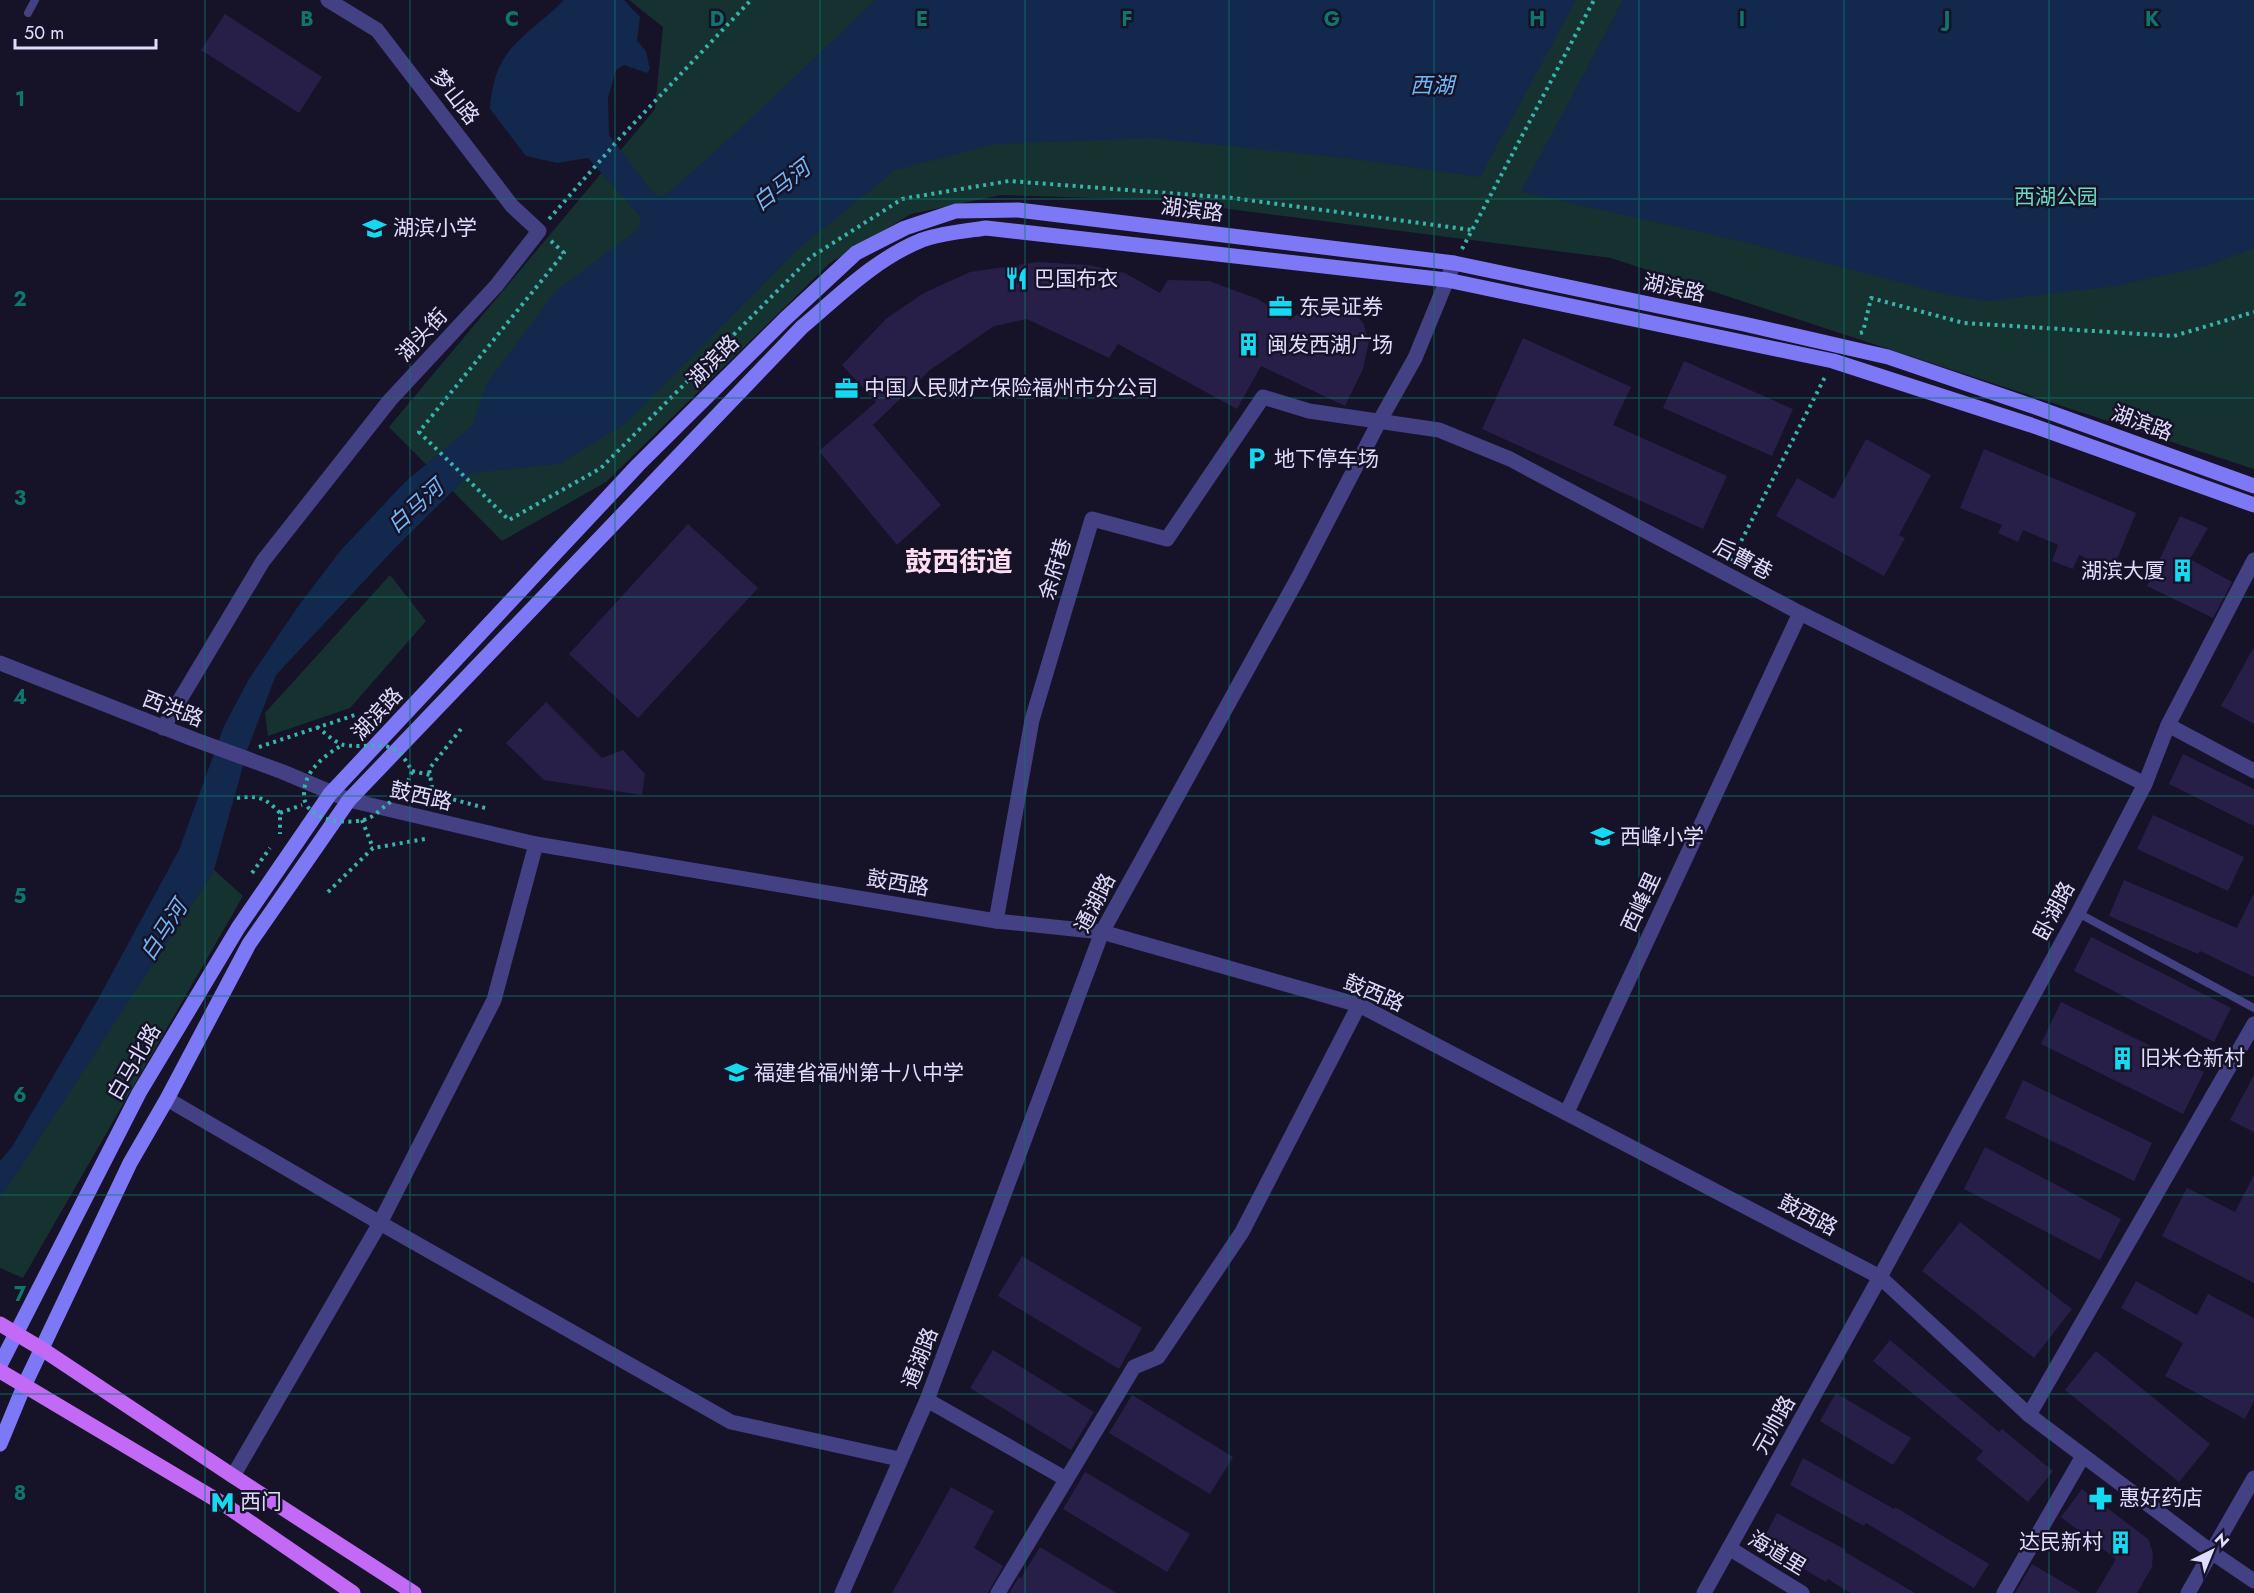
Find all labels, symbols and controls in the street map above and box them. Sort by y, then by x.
text: B [300,5,314,34]
text: C [505,5,519,34]
text: D [710,5,724,34]
text: E [916,5,928,34]
text: F [1121,5,1133,34]
text: G [1324,5,1340,34]
text: H [1529,5,1545,34]
text: I [1739,5,1745,34]
text: J [1940,5,1950,34]
text: K [2145,5,2159,34]
scale bar [15,12,156,50]
text: 50 m [24,20,64,46]
street label: 梦山路 [424,63,486,131]
water label: 西湖 [1410,69,1457,101]
text: 1 [15,85,25,114]
water label: 白马河 [745,150,820,218]
park label: 西湖公园 [2014,182,2098,212]
street label: 湖滨路 [1159,191,1225,229]
place label: 湖滨小学 [393,213,477,243]
school or university icon: 湖滨小学 [362,215,388,241]
place label: 巴国布衣 [1034,264,1118,294]
restaurant icon: 巴国布衣 [1003,266,1029,292]
street label: 湖滨路 [1640,267,1708,309]
text: 2 [13,285,27,314]
place label: 东吴证券 [1299,292,1383,322]
office icon: 东吴证券 [1268,294,1294,320]
street label: 湖头街 [390,302,454,368]
street label: 湖滨路 [680,328,746,394]
place label: 闽发西湖广场 [1267,330,1393,360]
building icon: 闽发西湖广场 [1236,332,1262,358]
place label: 中国人民财产保险福州市分公司 [864,373,1158,403]
office icon: 中国人民财产保险福州市分公司 [833,375,859,401]
street label: 湖滨路 [2107,398,2177,448]
place label: 地下停车场 [1274,444,1379,474]
parking icon: 地下停车场 [1243,446,1269,472]
water label: 白马河 [380,469,453,540]
text: 3 [14,484,26,513]
street label: 后曹巷 [1708,531,1778,587]
street label: 余府巷 [1031,534,1079,604]
district label: 鼓西街道 [905,542,1013,581]
place label: 湖滨大厦 [2081,556,2165,586]
building icon: 湖滨大厦 [2170,558,2196,584]
street label: 湖滨路 [345,681,409,747]
text: 4 [13,683,27,712]
street label: 西洪路 [138,684,208,734]
street label: 鼓西路 [387,774,455,818]
place label: 西峰小学 [1620,822,1704,852]
school or university icon: 西峰小学 [1589,824,1615,850]
street label: 鼓西路 [864,863,932,903]
street label: 西峰里 [1614,867,1668,937]
street label: 通湖路 [1067,868,1123,938]
street label: 卧湖路 [2026,876,2082,946]
text: 5 [14,882,27,911]
water label: 白马河 [132,890,197,966]
street label: 鼓西路 [1339,967,1409,1019]
street label: 白马北路 [100,1018,168,1106]
place label: 旧米仓新村 [2140,1043,2245,1073]
building icon: 旧米仓新村 [2109,1045,2135,1071]
place label: 福建省福州第十八中学 [754,1058,964,1088]
school or university icon: 福建省福州第十八中学 [723,1060,749,1086]
text: 6 [13,1081,27,1110]
street label: 鼓西路 [1773,1187,1843,1243]
text: 7 [14,1280,27,1309]
street label: 通湖路 [895,1323,945,1393]
street label: 元帅路 [1746,1390,1802,1460]
text: 8 [14,1479,26,1508]
place label: 惠好药店 [2119,1483,2203,1513]
pharmacy icon: 惠好药店 [2088,1485,2114,1511]
place label: 西门 [240,1487,282,1517]
metro station icon: 西门 [209,1489,235,1515]
north arrow [2182,1521,2242,1581]
street label: 海道里 [1742,1524,1812,1582]
place label: 达民新村 [2019,1527,2103,1557]
text: N [2209,1528,2234,1553]
building icon: 达民新村 [2108,1529,2134,1555]

